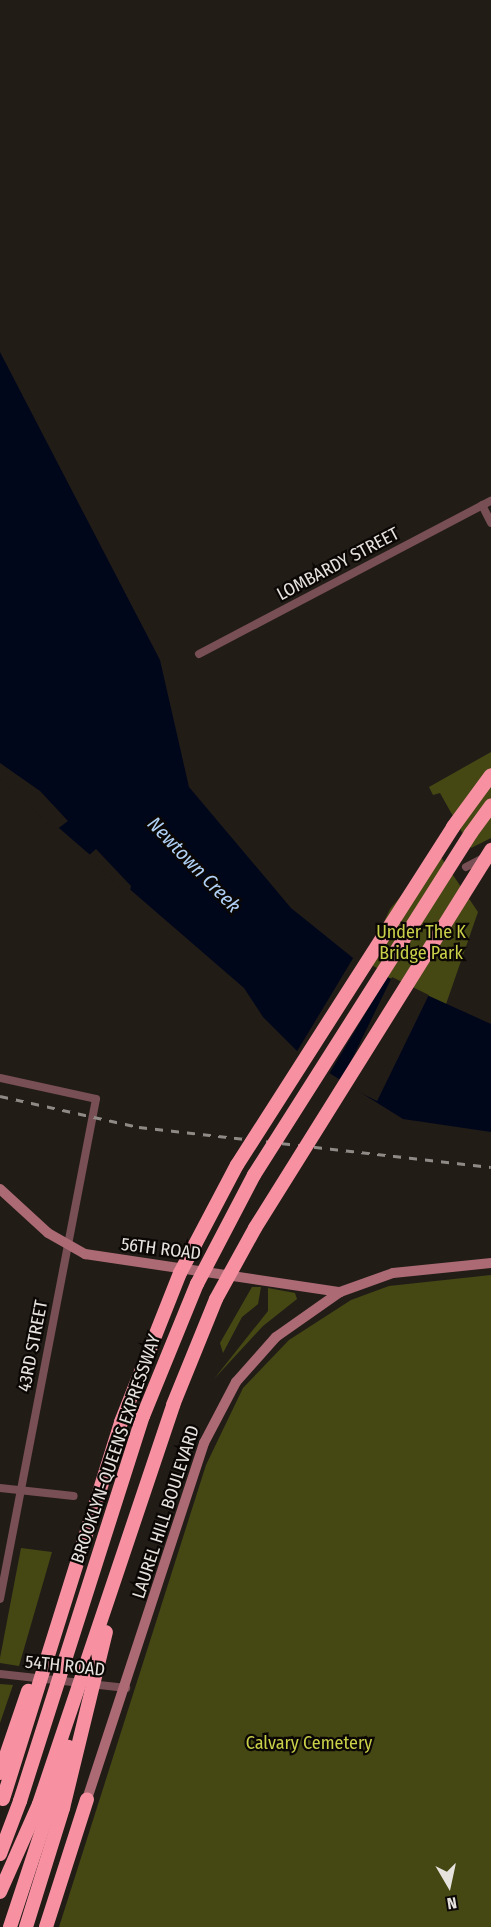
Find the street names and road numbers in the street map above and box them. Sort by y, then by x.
street label: LOMBARDY STREET [273,523,403,605]
street label: 56TH ROAD [120,1233,202,1265]
street label: 43RD STREET [14,1298,52,1394]
street label: BROOKLYN-QUEENS EXPRESSWAY [67,1332,165,1566]
street label: LAUREL HILL BOULEVARD [128,1423,204,1601]
street label: 54TH ROAD [24,1651,106,1681]

